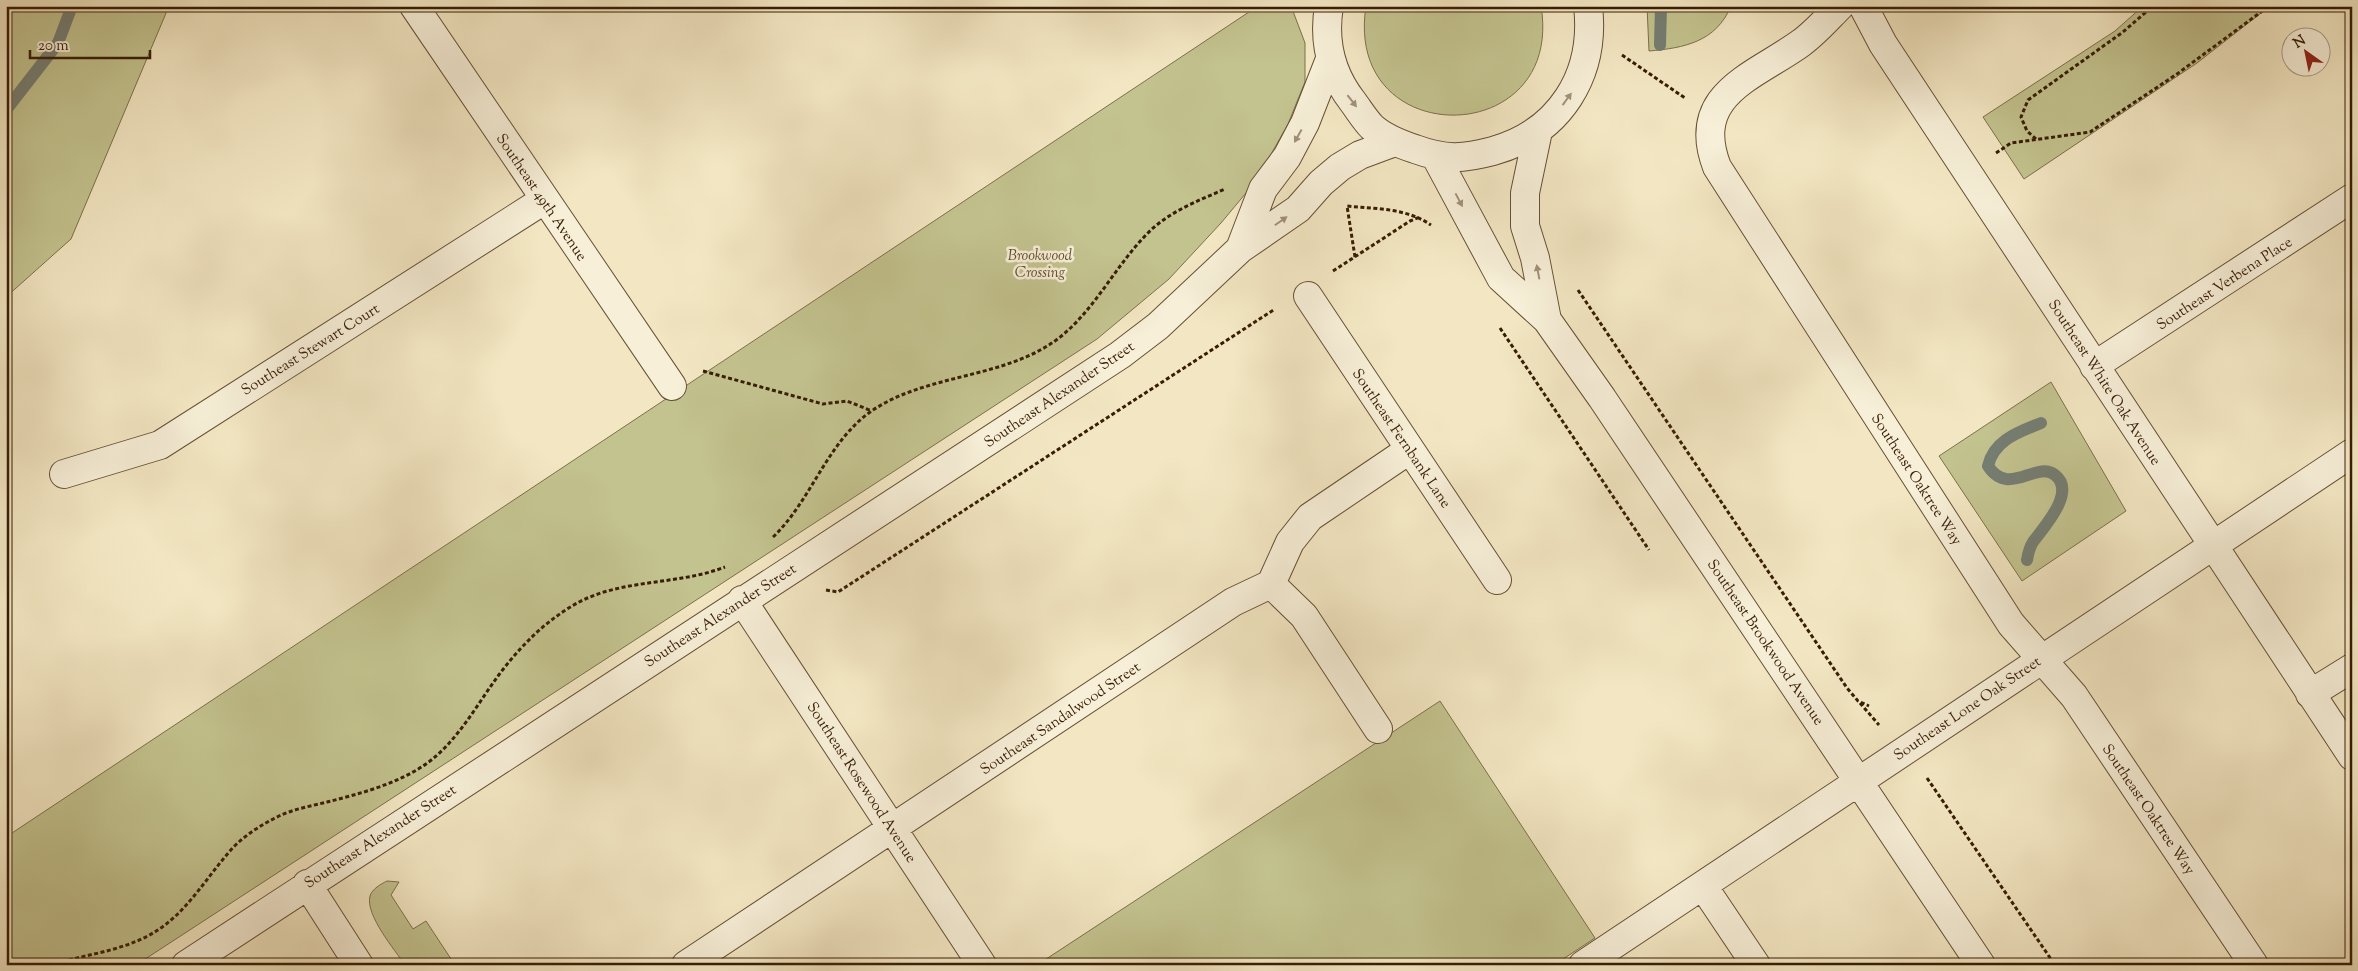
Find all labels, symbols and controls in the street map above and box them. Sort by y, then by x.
scale bar [30,28,150,60]
north arrow [2280,28,2330,78]
text: N [2290,31,2310,54]
text: 20 m [38,36,69,57]
one-way arrow [1562,92,1572,106]
one-way arrow [1347,94,1357,108]
one-way arrow [1293,129,1302,143]
street label: Southeast 49th Avenue [490,130,591,266]
one-way arrow [1455,193,1463,207]
one-way arrow [1274,216,1287,226]
street label: Southeast Verbena Place [2153,232,2297,336]
park label: Brookwood Crossing [1008,246,1073,284]
one-way arrow [1534,265,1542,280]
street label: Southeast White Oak Avenue [2042,296,2165,470]
street label: Southeast Stewart Court [238,299,384,401]
street label: Southeast Alexander Street [980,337,1139,454]
street label: Southeast Fernbank Lane [1346,365,1455,513]
street label: Southeast Oaktree Way [1865,410,1967,550]
street label: Southeast Brookwood Avenue [1701,556,1828,730]
street label: Southeast Alexander Street [641,559,801,673]
street label: Southeast Lone Oak Street [1890,652,2046,767]
street label: Southeast Sandalwood Street [977,658,1145,781]
street label: Southeast Rosewood Avenue [801,698,921,867]
street label: Southeast Oaktree Way [2096,740,2200,880]
street label: Southeast Alexander Street [301,780,461,894]

